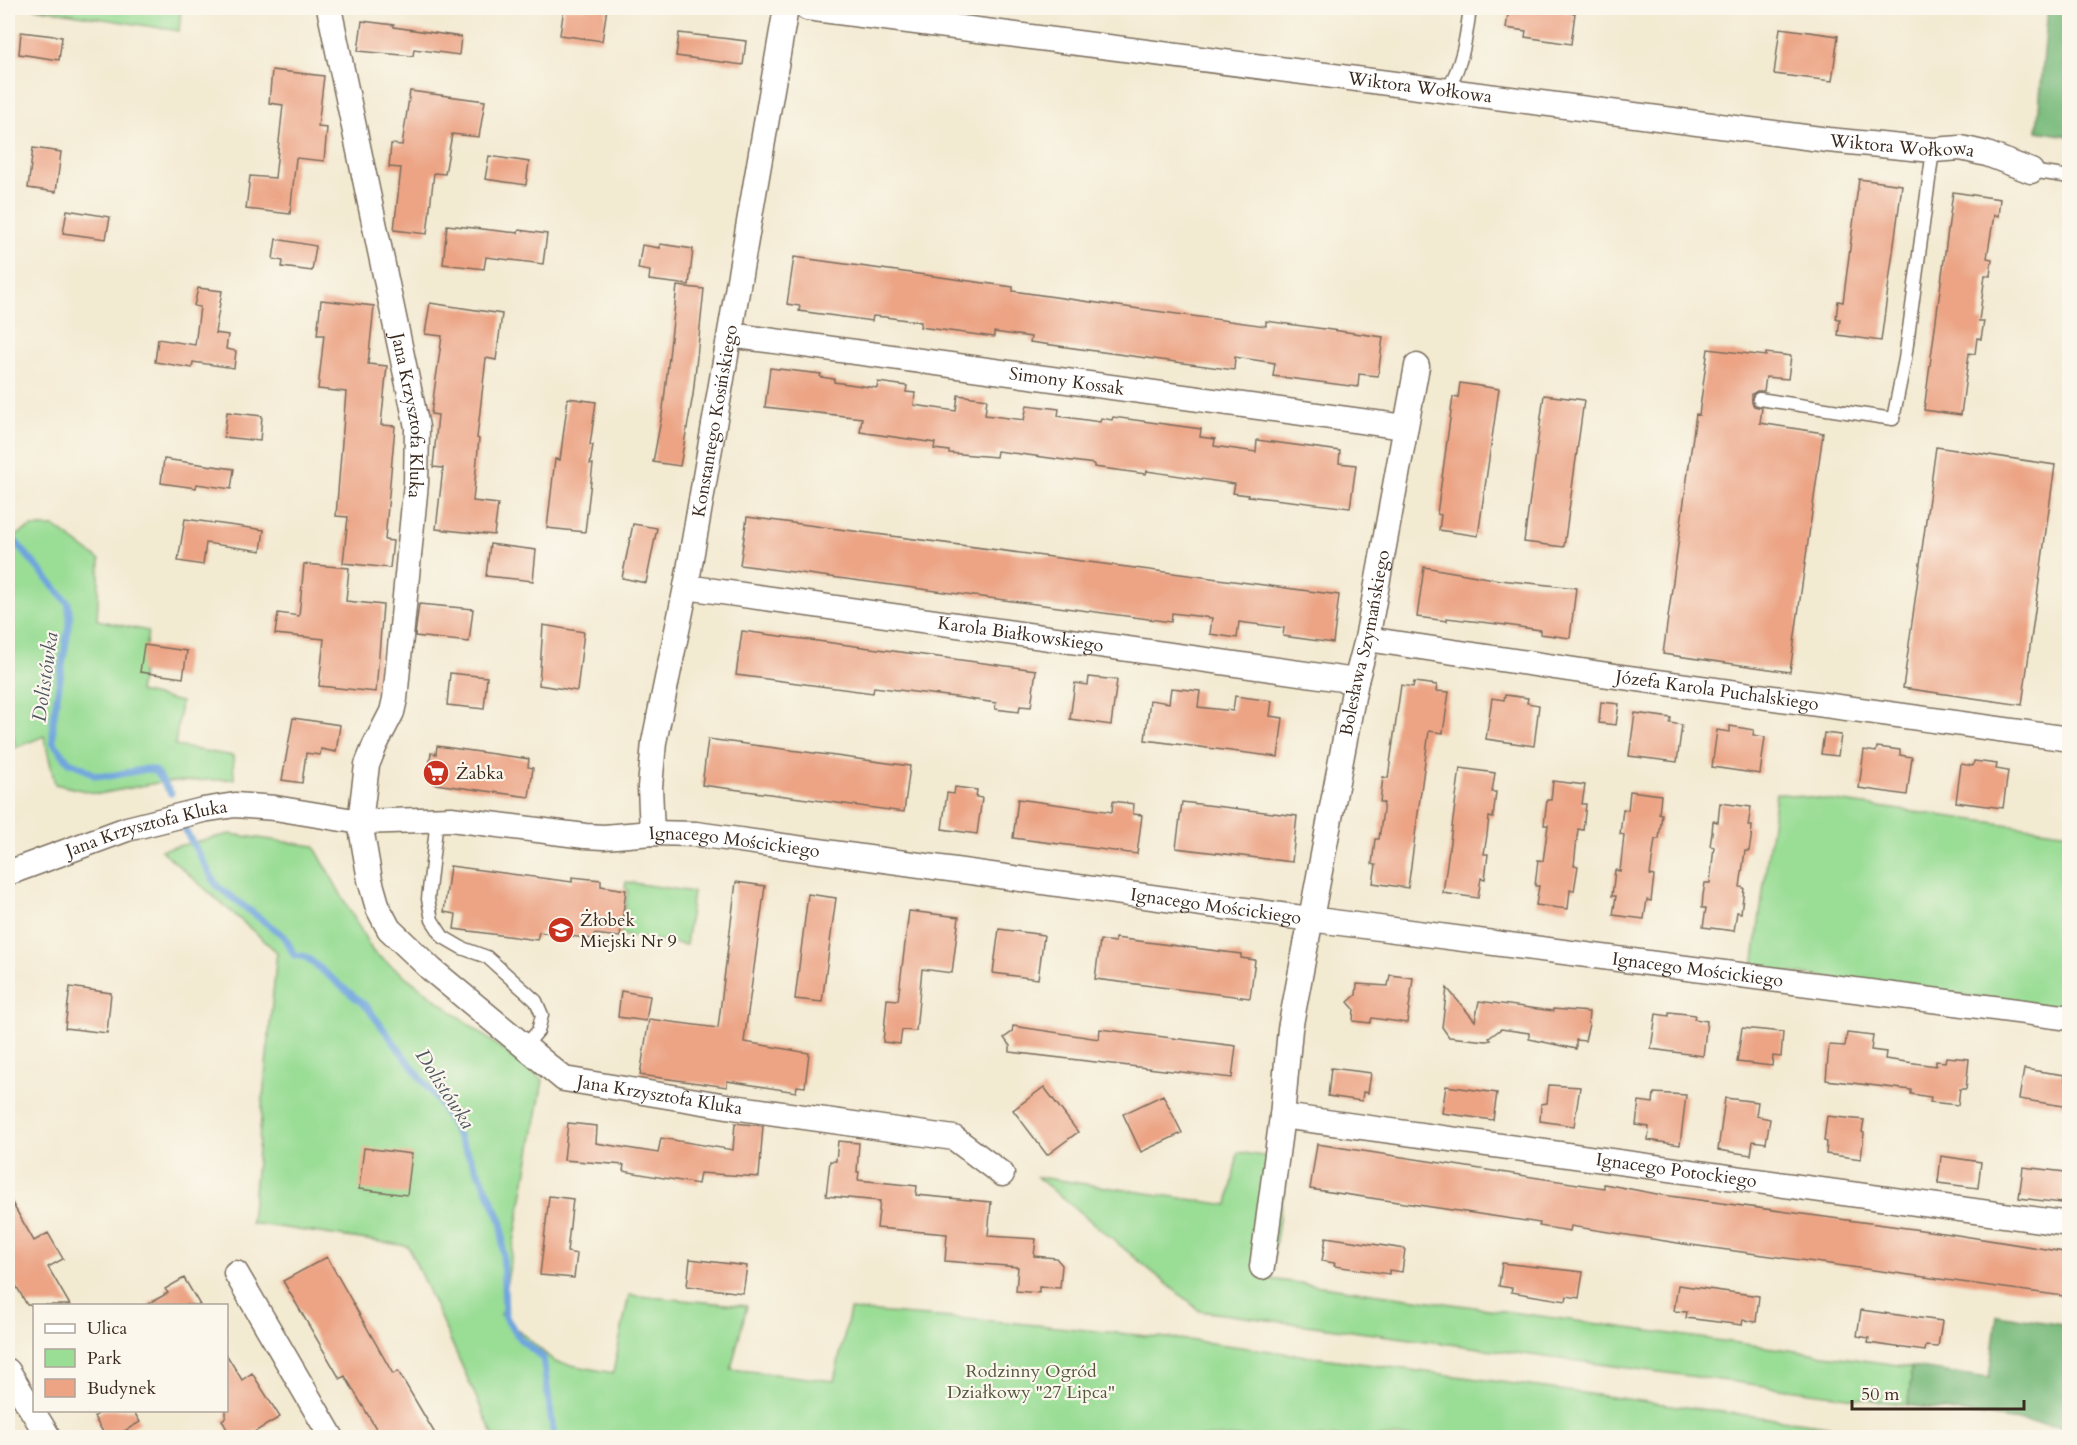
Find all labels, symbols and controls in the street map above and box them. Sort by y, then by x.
street label: Wiktora Wołkowa [1345,65,1494,109]
street label: Wiktora Wołkowa [1828,128,1977,163]
street label: Konstantego Kosińskiego [686,323,744,519]
street label: Jana Krzysztofa Kluka [384,328,430,500]
street label: Simony Kossak [1008,361,1127,401]
street label: Bolesława Szymańskiego [1333,548,1396,738]
street label: Karola Białkowskiego [936,610,1106,658]
water label: Dolistówka [25,630,65,724]
street label: Józefa Karola Puchalskiego [1611,663,1821,717]
supermarket icon: Żabka [421,758,451,788]
place label: Żabka [456,761,504,786]
street label: Jana Krzysztofa Kluka [59,794,229,864]
street label: Ignacego Mościckiego [648,820,822,864]
street label: Ignacego Mościckiego [1129,882,1303,930]
place label: Żłobek Miejski Nr 9 [580,908,677,954]
school or university icon: Żłobek Miejski Nr 9 [546,915,576,945]
street label: Ignacego Mościckiego [1611,946,1785,993]
water label: Dolistówka [409,1044,481,1134]
street label: Jana Krzysztofa Kluka [572,1068,744,1121]
street label: Ignacego Potockiego [1594,1147,1759,1193]
legend [33,1304,228,1412]
text: Ulica [87,1316,128,1341]
text: Park [87,1346,122,1371]
park label: Rodzinny Ogród Działkowy "27 Lipca" [947,1359,1115,1405]
scale bar [1852,1373,2024,1411]
text: Budynek [87,1376,157,1401]
text: 50 m [1861,1382,1900,1407]

